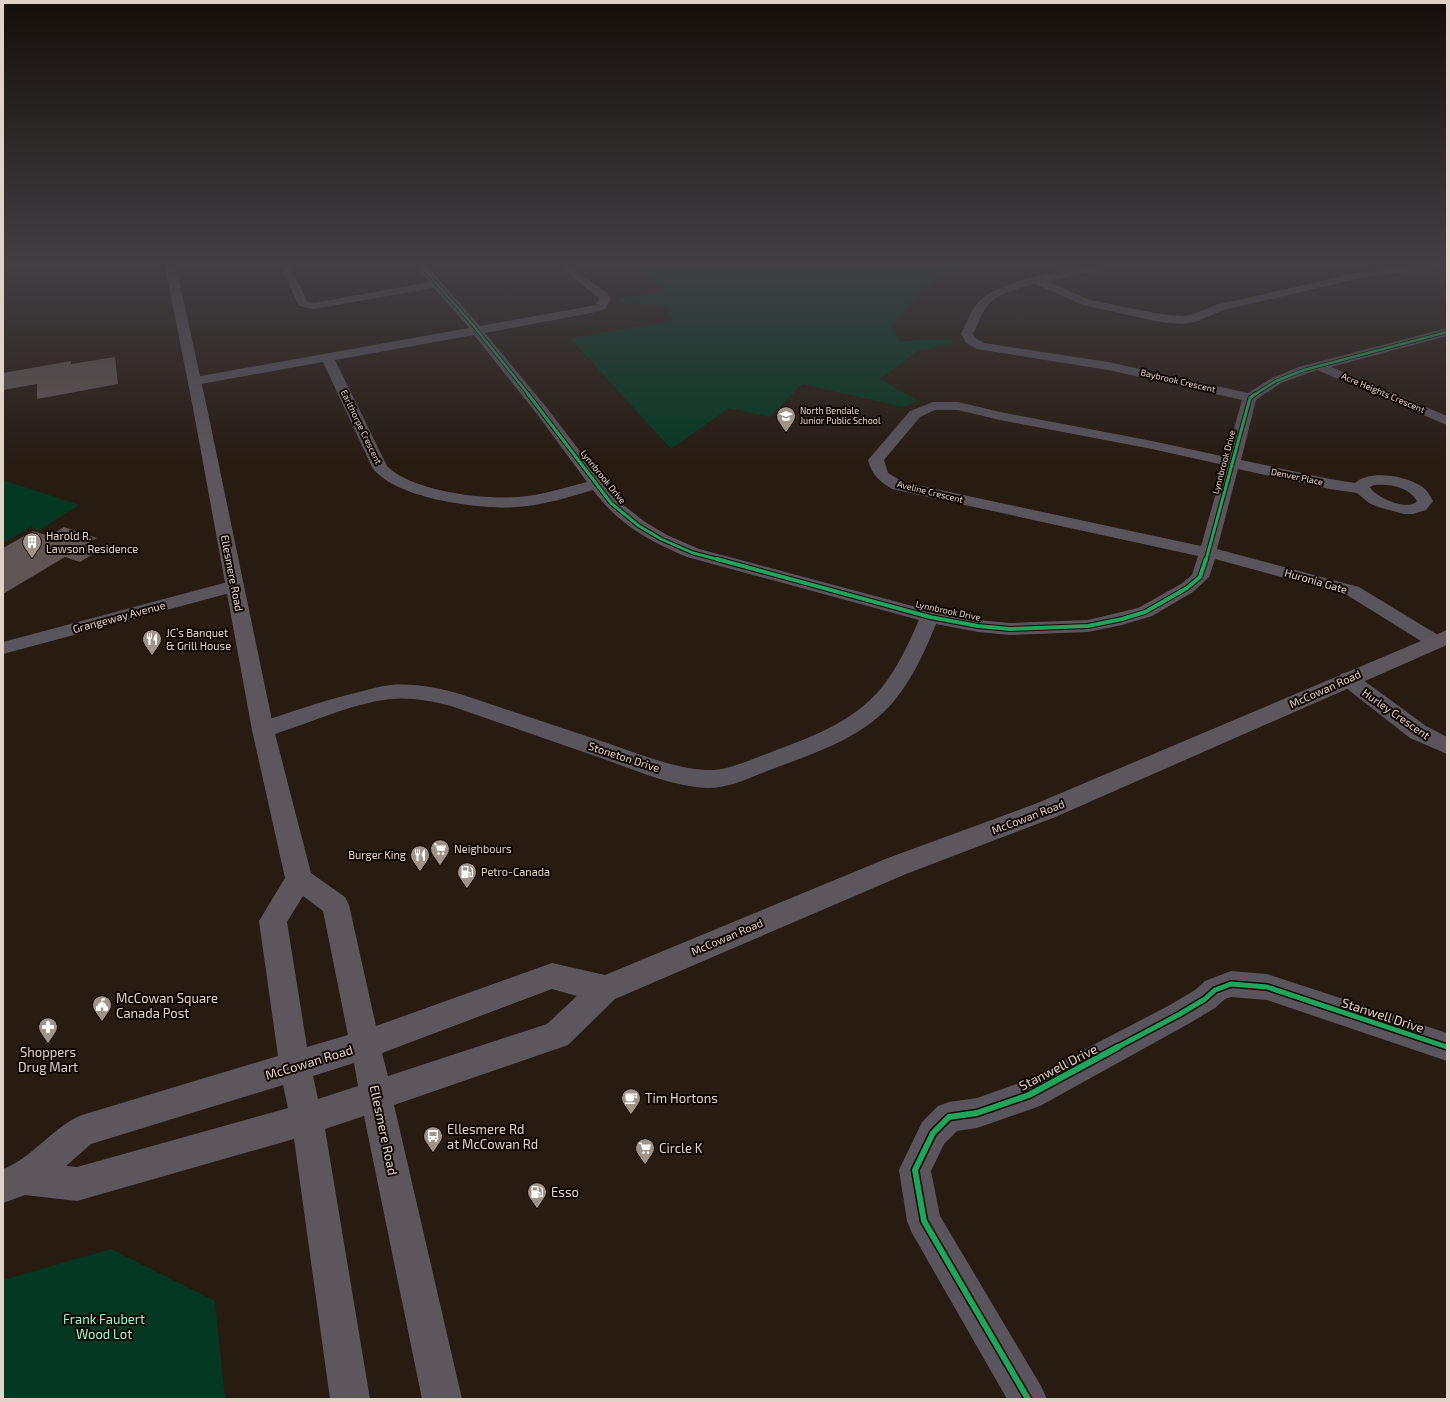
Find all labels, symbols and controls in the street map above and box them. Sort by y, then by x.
street label: Baybrook Crescent [1140,367,1217,395]
street label: Acre Heights Crescent [1340,370,1427,415]
street label: Earlthorpe Crescent [339,388,385,466]
school or university icon: North Bendale Junior Public School [775,405,797,433]
place label: North Bendale Junior Public School [800,405,881,426]
street label: Lynnbrook Drive [1210,428,1237,495]
street label: Lynnbrook Drive [578,448,629,506]
street label: Denver Place [1270,466,1324,487]
street label: Aveline Crescent [896,478,965,505]
place label: Harold R. Lawson Residence [46,529,138,555]
building icon: Harold R. Lawson Residence [21,531,43,559]
street label: Ellesmere Road [219,534,246,612]
street label: Huronia Gate [1283,565,1349,596]
street label: Grangeway Avenue [71,598,167,635]
street label: Lynnbrook Drive [915,598,982,623]
place label: JC’s Banquet & Grill House [166,626,231,652]
restaurant icon: JC’s Banquet & Grill House [141,628,163,656]
street label: McCowan Road [1287,667,1363,710]
street label: Hurley Crescent [1360,686,1432,742]
street label: Stoneton Drive [587,739,662,774]
street label: McCowan Road [990,797,1066,836]
supermarket icon: Neighbours [429,838,451,866]
place label: Neighbours [454,842,512,855]
restaurant icon: Burger King [409,844,431,872]
place label: Burger King [348,848,406,861]
fuel station icon: Petro-Canada [456,861,478,889]
place label: Petro-Canada [481,865,550,878]
street label: McCowan Road [689,916,765,958]
place label: McCowan Square Canada Post [116,990,218,1021]
public building icon: McCowan Square Canada Post [91,994,113,1022]
street label: Stanwell Drive [1340,994,1426,1036]
pharmacy icon: Shoppers Drug Mart [37,1016,59,1044]
street label: Stanwell Drive [1016,1040,1100,1094]
street label: McCowan Road [263,1041,355,1083]
place label: Shoppers Drug Mart [18,1044,78,1075]
street label: Ellesmere Road [367,1083,401,1177]
cafe icon: Tim Hortons [620,1087,642,1115]
place label: Tim Hortons [645,1090,718,1106]
place label: Ellesmere Rd at McCowan Rd [447,1121,538,1152]
bus stop icon: Ellesmere Rd at McCowan Rd [422,1125,444,1153]
supermarket icon: Circle K [634,1137,656,1165]
place label: Circle K [659,1140,703,1156]
fuel station icon: Esso [526,1181,548,1209]
place label: Esso [551,1184,579,1200]
park label: Frank Faubert Wood Lot [63,1311,145,1342]

